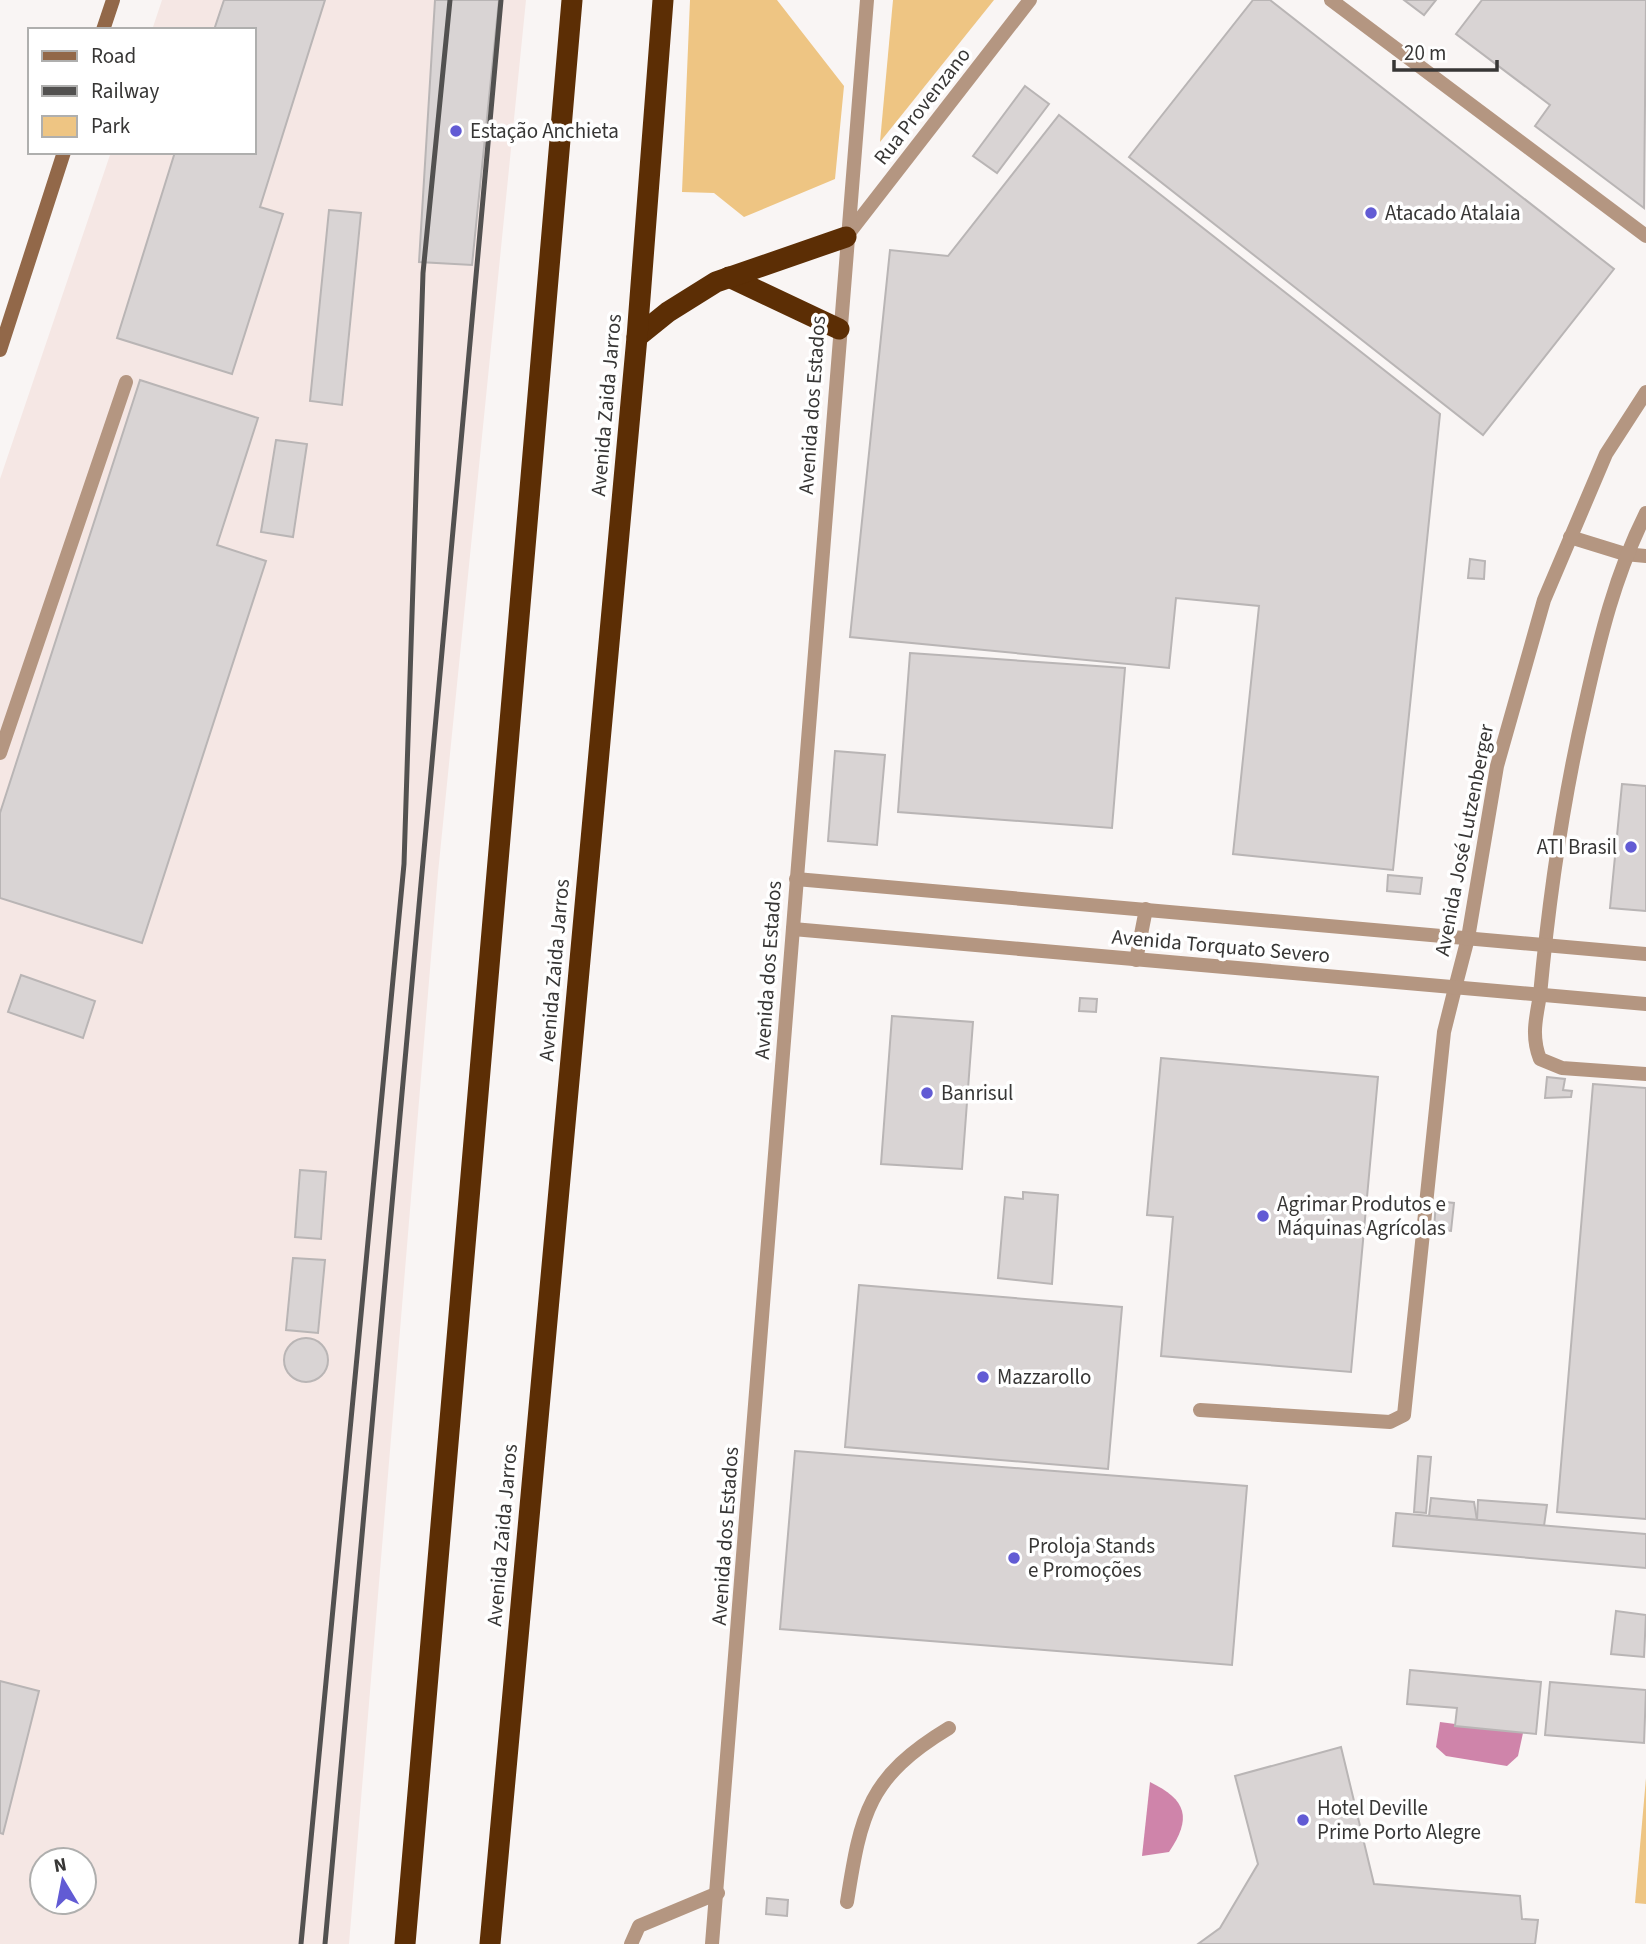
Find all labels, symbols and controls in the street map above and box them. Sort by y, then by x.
legend [28,28,256,154]
scale bar [1394,28,1497,72]
text: 20 m [1404,38,1446,68]
text: Road [91,41,136,71]
street label: Rua Provenzano [866,41,978,171]
text: Railway [91,76,159,106]
text: Park [91,111,131,141]
place label: Estação Anchieta [470,116,619,146]
marker: Estação Anchieta [448,123,464,139]
place label: Atacado Atalaia [1385,198,1521,228]
marker: Atacado Atalaia [1363,205,1379,221]
street label: Avenida Zaida Jarros [583,312,629,497]
street label: Avenida dos Estados [791,315,833,495]
street label: Avenida José Lutzenberger [1427,721,1501,958]
place label: ATI Brasil [1537,832,1617,862]
marker: ATI Brasil [1623,839,1639,855]
street label: Avenida Zaida Jarros [531,877,577,1062]
street label: Avenida dos Estados [747,880,789,1060]
street label: Avenida Torquato Severo [1111,922,1331,970]
place label: Banrisul [941,1078,1013,1108]
marker: Banrisul [919,1085,935,1101]
place label: Agrimar Produtos e Máquinas Agrícolas [1277,1189,1446,1243]
marker: Agrimar Produtos e Máquinas Agrícolas [1255,1208,1271,1224]
place label: Mazzarollo [997,1362,1091,1392]
marker: Mazzarollo [975,1369,991,1385]
street label: Avenida Zaida Jarros [479,1442,525,1627]
street label: Avenida dos Estados [704,1446,746,1626]
place label: Proloja Stands e Promoções [1028,1531,1155,1585]
marker: Proloja Stands e Promoções [1006,1550,1022,1566]
place label: Hotel Deville Prime Porto Alegre [1317,1793,1481,1847]
marker: Hotel Deville Prime Porto Alegre [1295,1812,1311,1828]
north arrow [28,1846,98,1916]
text: N [52,1851,69,1880]

